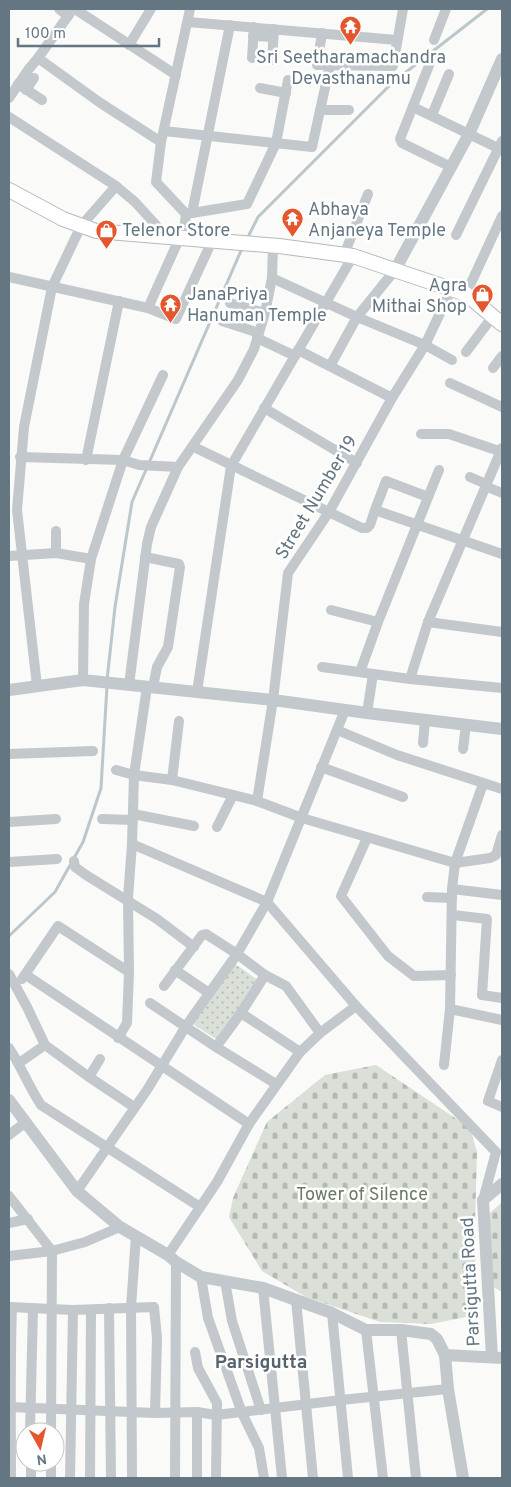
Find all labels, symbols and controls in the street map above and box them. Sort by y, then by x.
scale bar [18,15,159,47]
temple icon: Sri Seetharamachandra Devasthanamu [339,15,363,46]
text: 100 m [25,25,66,44]
place label: Sri Seetharamachandra Devasthanamu [256,47,446,91]
place label: Abhaya Anjaneya Temple [308,199,446,243]
temple icon: Abhaya Anjaneya Temple [280,207,304,238]
shop icon: Telenor Store [94,218,118,249]
place label: Telenor Store [122,220,230,243]
place label: Agra Mithai Shop [372,275,467,319]
shop icon: Agra Mithai Shop [471,283,495,314]
place label: JanaPriya Hanuman Temple [187,284,327,328]
temple icon: JanaPriya Hanuman Temple [159,292,183,323]
street label: Street Number 19 [271,431,363,564]
park label: Tower of Silence [296,1184,428,1207]
street label: Parsigutta Road [457,1217,486,1347]
district label: Parsigutta [215,1351,307,1375]
north arrow [15,1422,65,1472]
text: N [35,1449,48,1468]

